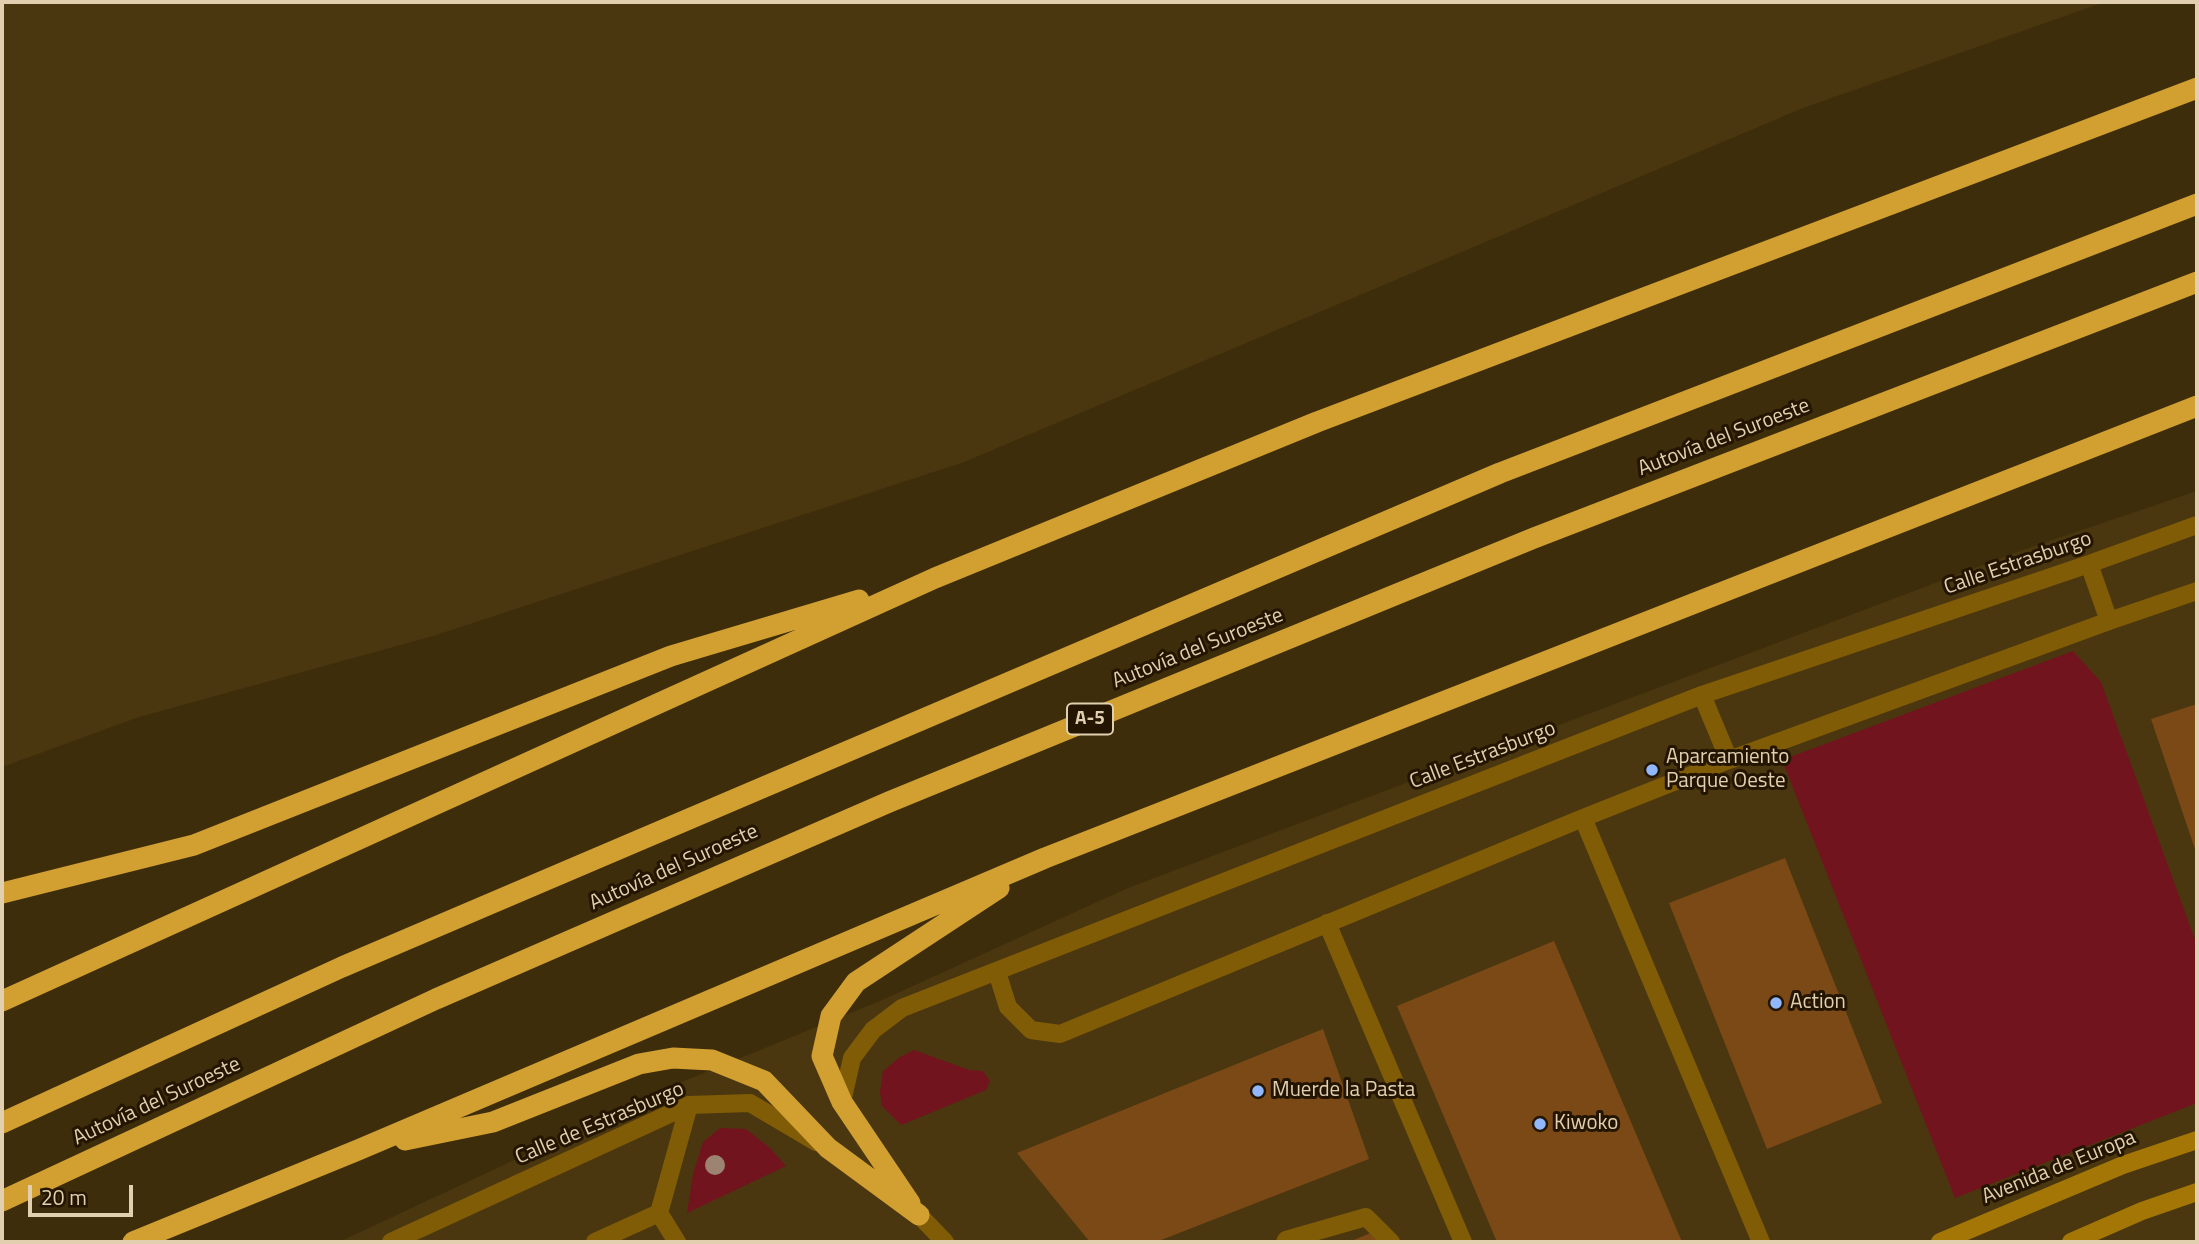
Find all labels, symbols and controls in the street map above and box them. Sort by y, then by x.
street label: Autovía del Suroeste [1635,394,1813,482]
street label: Calle Estrasburgo [1941,527,2095,601]
street label: Autovía del Suroeste [1109,603,1287,695]
road number: A-5 [1067,704,1113,734]
street label: Calle Estrasburgo [1406,717,1560,795]
place label: Aparcamiento Parque Oeste [1666,745,1789,795]
marker: Aparcamiento Parque Oeste [1644,762,1660,778]
street label: Autovía del Suroeste [586,819,762,917]
place label: Action [1790,990,1846,1016]
marker: Action [1768,995,1784,1011]
street label: Autovía del Suroeste [69,1052,245,1152]
street label: Calle de Estrasburgo [512,1077,688,1171]
place label: Muerde la Pasta [1272,1078,1415,1104]
marker: Muerde la Pasta [1250,1083,1266,1099]
place label: Kiwoko [1554,1111,1618,1137]
marker: Kiwoko [1532,1116,1548,1132]
street label: Avenida de Europa [1979,1126,2139,1210]
scale bar [32,1170,136,1214]
text: 20 m [41,1181,87,1213]

